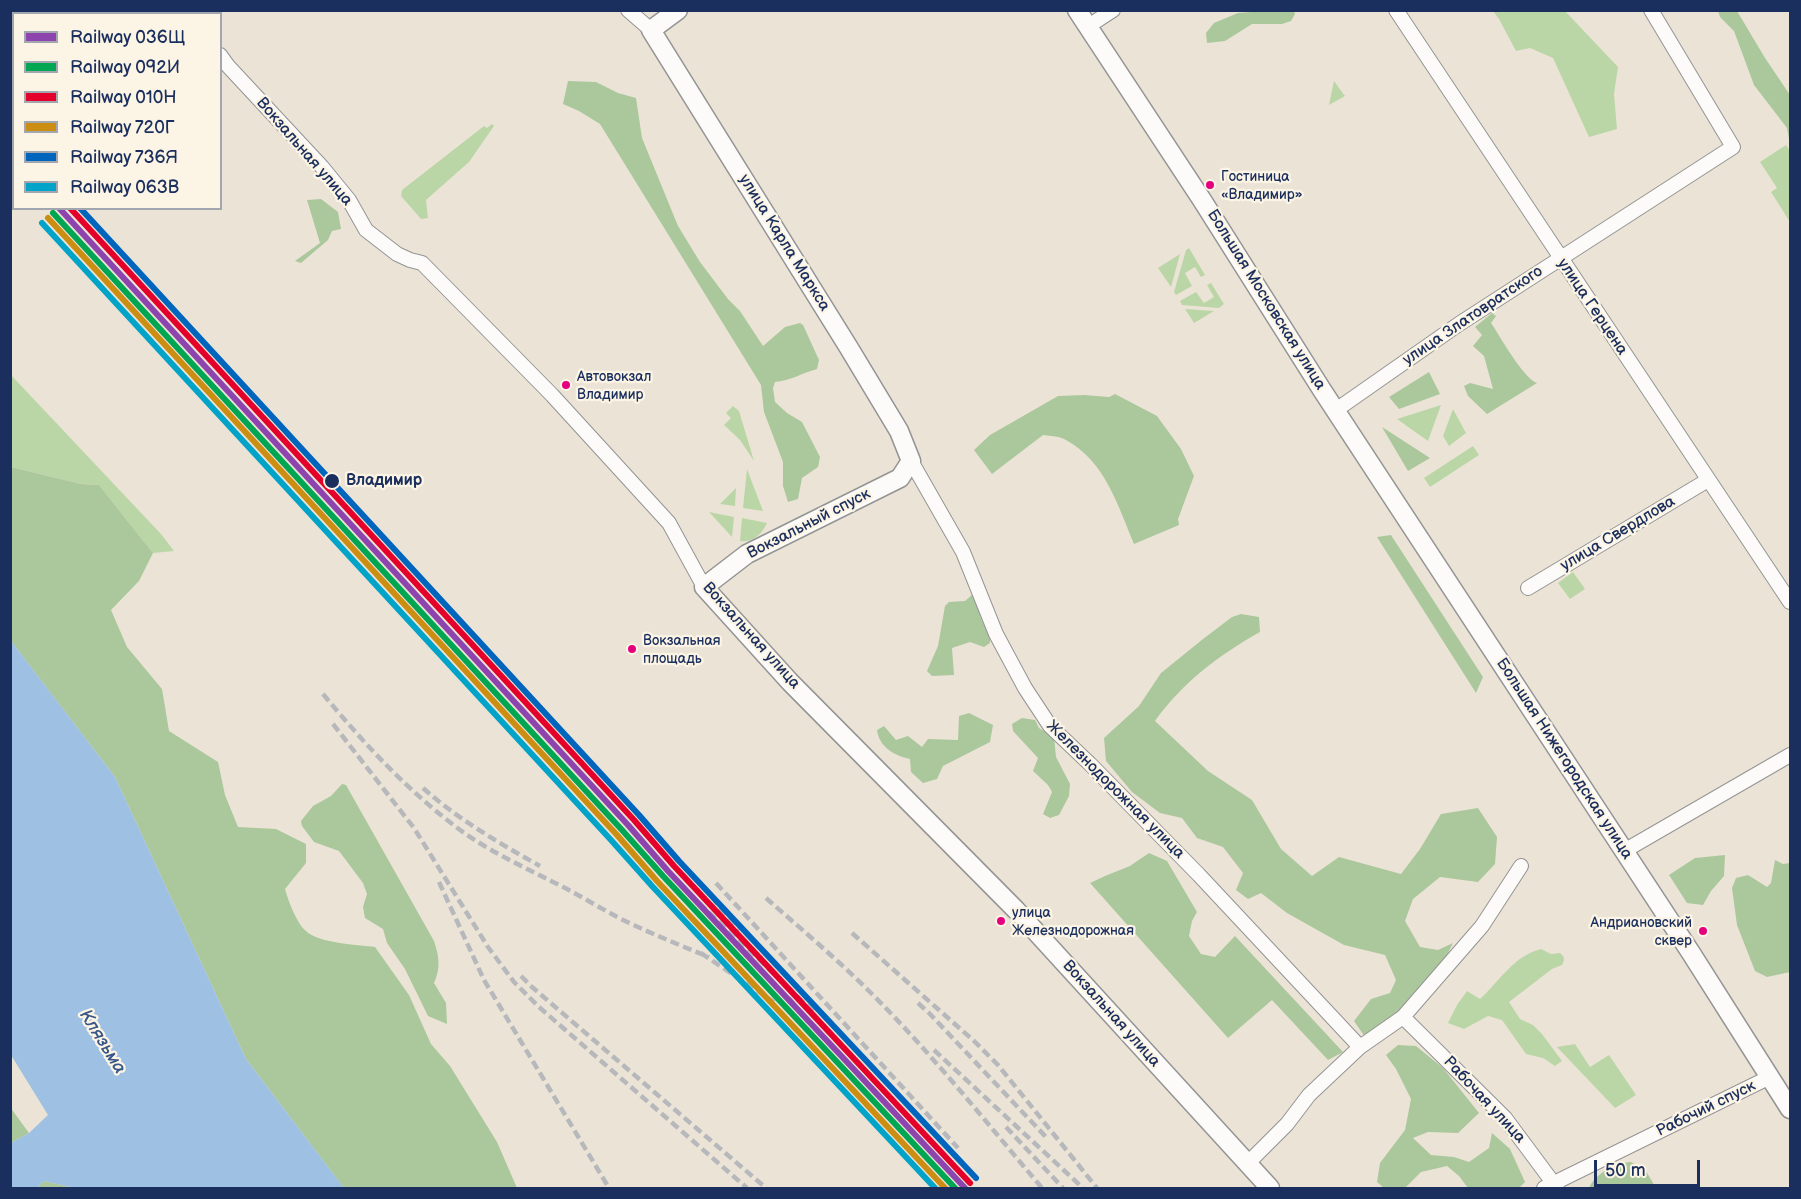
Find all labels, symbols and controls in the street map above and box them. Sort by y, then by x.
legend [12,12,222,210]
text: Railway 036Щ [70,27,185,48]
text: Railway 092И [70,57,180,78]
text: Railway 010Н [70,87,177,108]
street label: Вокзальная улица [252,94,356,210]
text: Railway 720Г [70,117,175,138]
text: Railway 736Я [70,147,178,168]
place label: Гостиница «Владимир» [1221,169,1303,202]
street label: улица Карла Маркса [734,171,834,315]
text: Railway 063В [70,177,179,198]
marker: Гостиница «Владимир» [1204,179,1216,191]
street label: Большая Московская улица [1203,206,1329,394]
street label: улица Герцена [1553,255,1631,359]
street label: улица Златовратского [1399,262,1547,370]
place label: Автовокзал Владимир [577,369,651,402]
marker: Автовокзал Владимир [560,379,572,391]
place label: Владимир [346,471,422,491]
marker: Владимир [323,472,341,490]
street label: Вокзальный спуск [744,485,874,563]
street label: улица Свердлова [1557,492,1679,576]
street label: Вокзальная улица [698,579,804,693]
place label: Вокзальная площадь [643,633,721,666]
marker: Вокзальная площадь [626,643,638,655]
street label: Большая Нижегородская улица [1492,655,1636,863]
street label: Железнодорожная улица [1042,717,1188,863]
place label: улица Железнодорожная [1012,905,1134,938]
marker: улица Железнодорожная [995,915,1007,927]
place label: Андриановский сквер [1590,915,1692,948]
marker: Андриановский сквер [1697,925,1709,937]
street label: Вокзальная улица [1058,957,1164,1071]
water label: Клязьма [74,1006,130,1078]
street label: Рабочая улица [1439,1053,1529,1147]
street label: Рабочий спуск [1653,1077,1759,1141]
scale bar [1597,1148,1704,1186]
text: 50 m [1605,1160,1646,1181]

